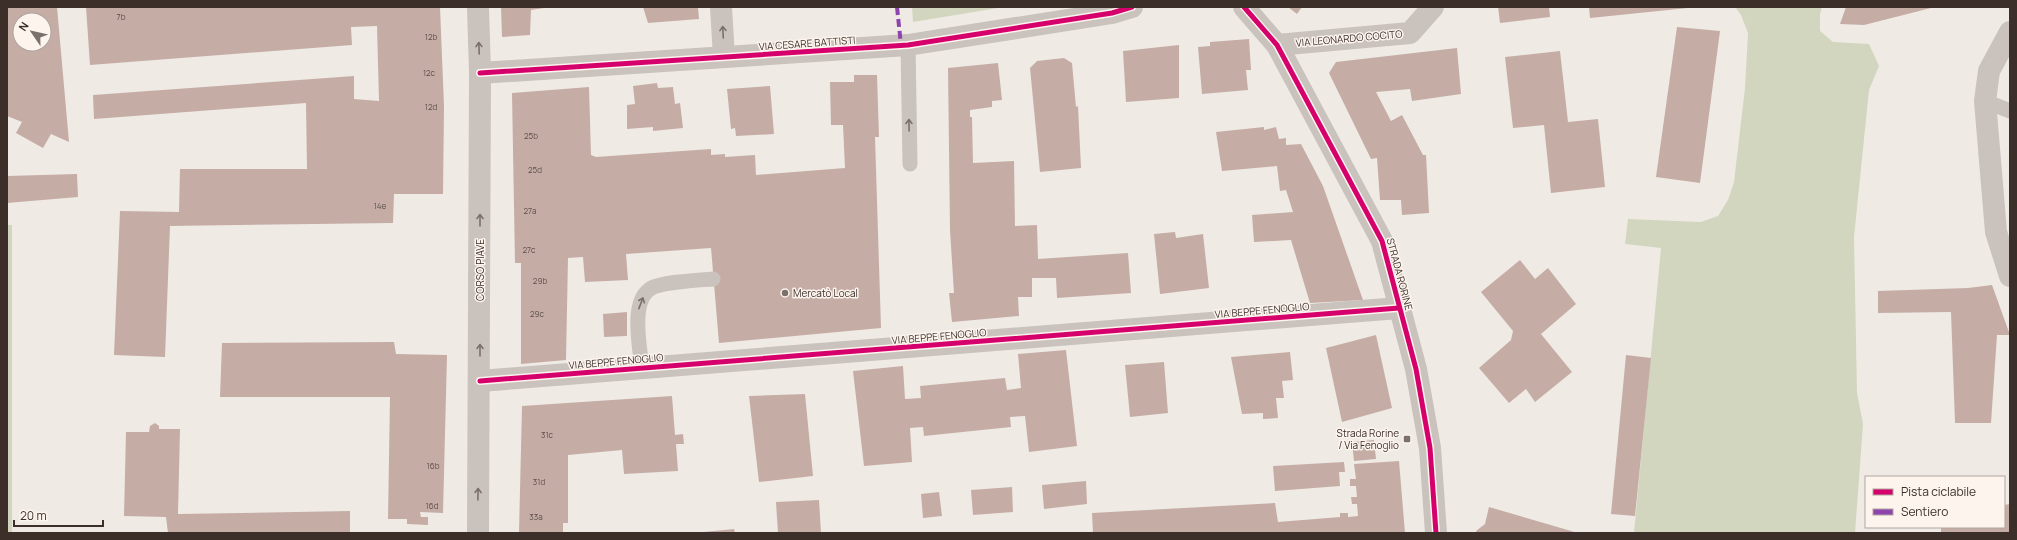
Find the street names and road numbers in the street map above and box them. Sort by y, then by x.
street label: VIA LEONARDO COCITO [1295,26,1403,50]
street label: VIA CESARE BATTISTI [758,33,856,53]
street label: STRADA RORINE [1384,236,1416,312]
street label: CORSO PIAVE [473,239,487,301]
street label: VIA BEPPE FENOGLIO [1214,299,1310,321]
street label: VIA BEPPE FENOGLIO [891,325,987,347]
street label: VIA BEPPE FENOGLIO [568,350,664,372]

